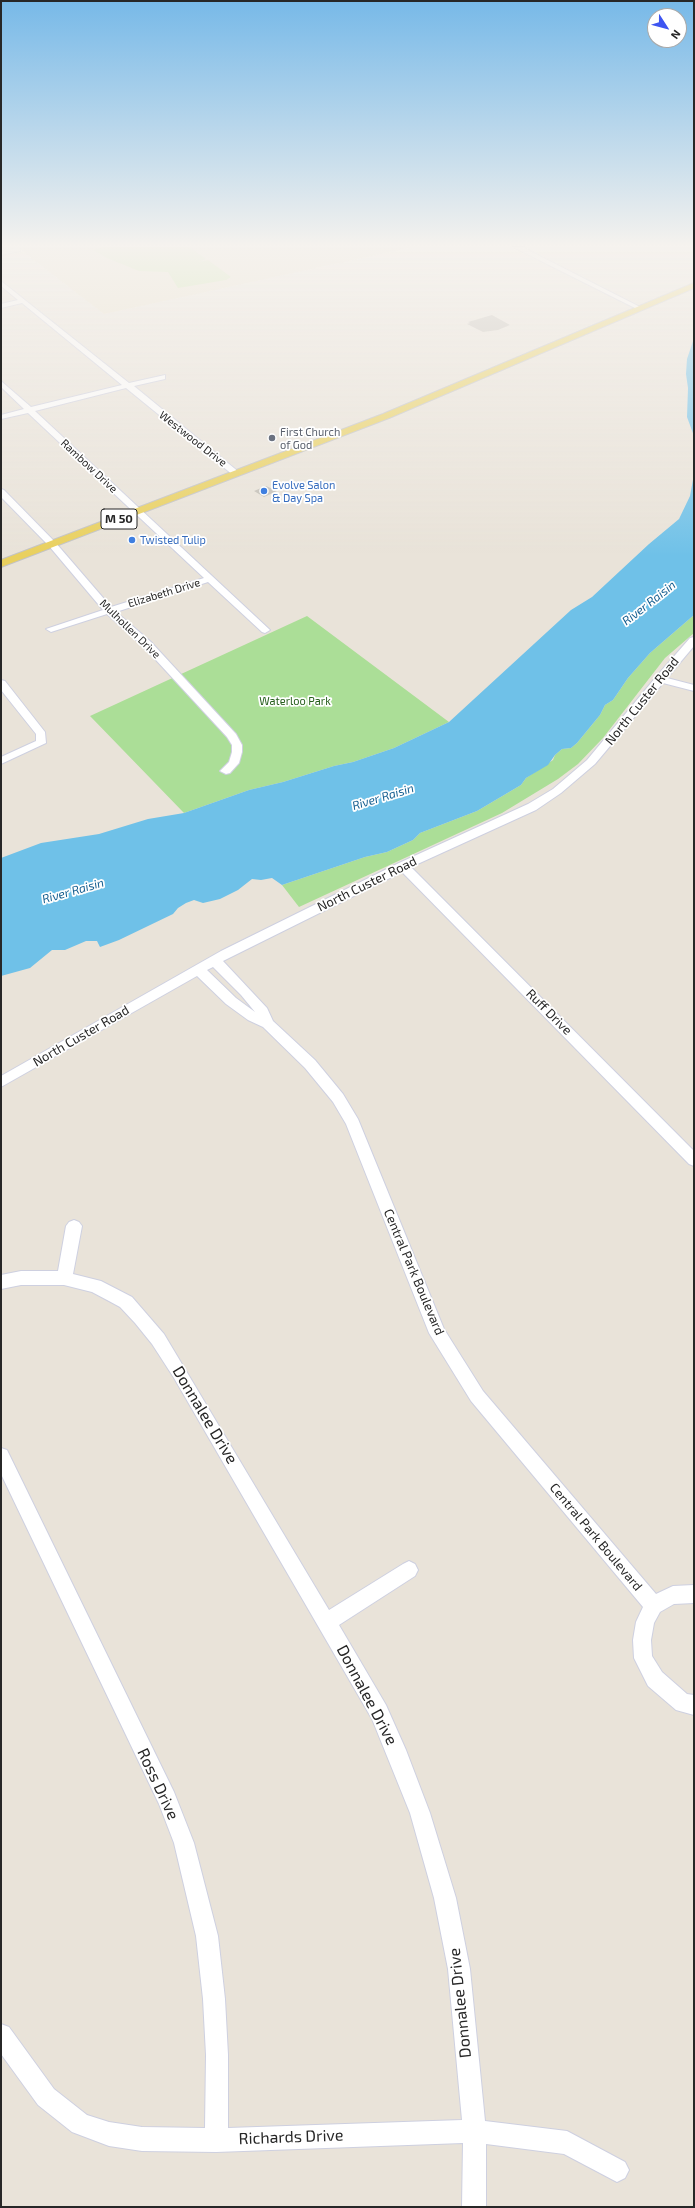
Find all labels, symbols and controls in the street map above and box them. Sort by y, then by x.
north arrow [647,8,687,48]
text: N [669,28,684,42]
street label: Westwood Drive [157,408,229,470]
place label: First Church of God [280,425,340,451]
marker: First Church of God [267,433,277,443]
street label: Rambow Drive [58,436,120,496]
place label: Evolve Salon & Day Spa [272,478,335,504]
marker: Evolve Salon & Day Spa [259,486,269,496]
road number: M 50 [101,509,137,529]
place label: Twisted Tulip [140,533,206,547]
marker: Twisted Tulip [127,535,137,545]
street label: Elizabeth Drive [126,576,202,610]
water label: River Raisin [619,578,679,628]
street label: Mulhollen Drive [97,597,163,661]
street label: North Custer Road [602,654,682,748]
park label: Waterloo Park [259,694,331,708]
water label: River Raisin [350,781,416,813]
street label: North Custer Road [315,853,419,915]
water label: River Raisin [40,875,106,907]
street label: Ruff Drive [523,986,575,1038]
street label: North Custer Road [30,1002,132,1070]
street label: Central Park Boulevard [380,1207,448,1337]
street label: Donnalee Drive [168,1363,242,1467]
street label: Central Park Boulevard [546,1480,646,1594]
street label: Donnalee Drive [333,1642,401,1748]
street label: Ross Drive [133,1745,183,1823]
street label: Donnalee Drive [445,1947,475,2059]
street label: Richards Drive [238,2126,344,2148]

